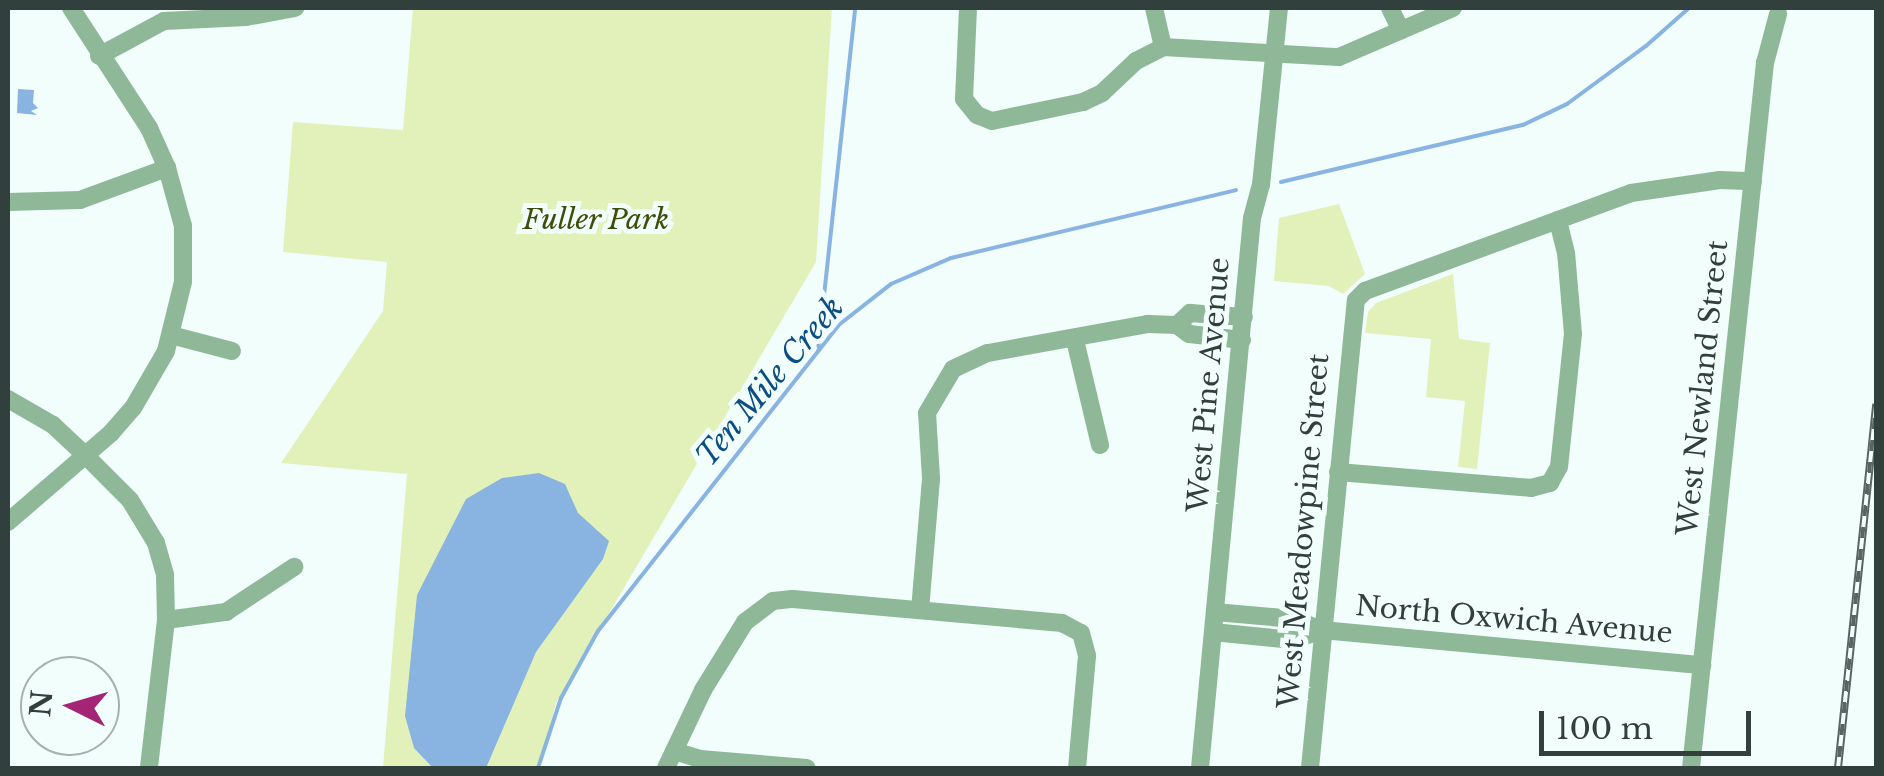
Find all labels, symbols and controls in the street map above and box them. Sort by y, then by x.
park label: Fuller Park [522,203,670,237]
street label: West Newland Street [1671,239,1735,537]
street label: West Pine Avenue [1181,256,1237,514]
water label: Ten Mile Creek [689,290,851,474]
street label: West Meadowpine Street [1272,352,1336,710]
street label: North Oxwich Avenue [1354,589,1674,651]
north arrow [20,656,120,756]
text: N [23,689,60,718]
scale bar [1544,691,1756,753]
text: 100 m [1556,710,1653,747]

